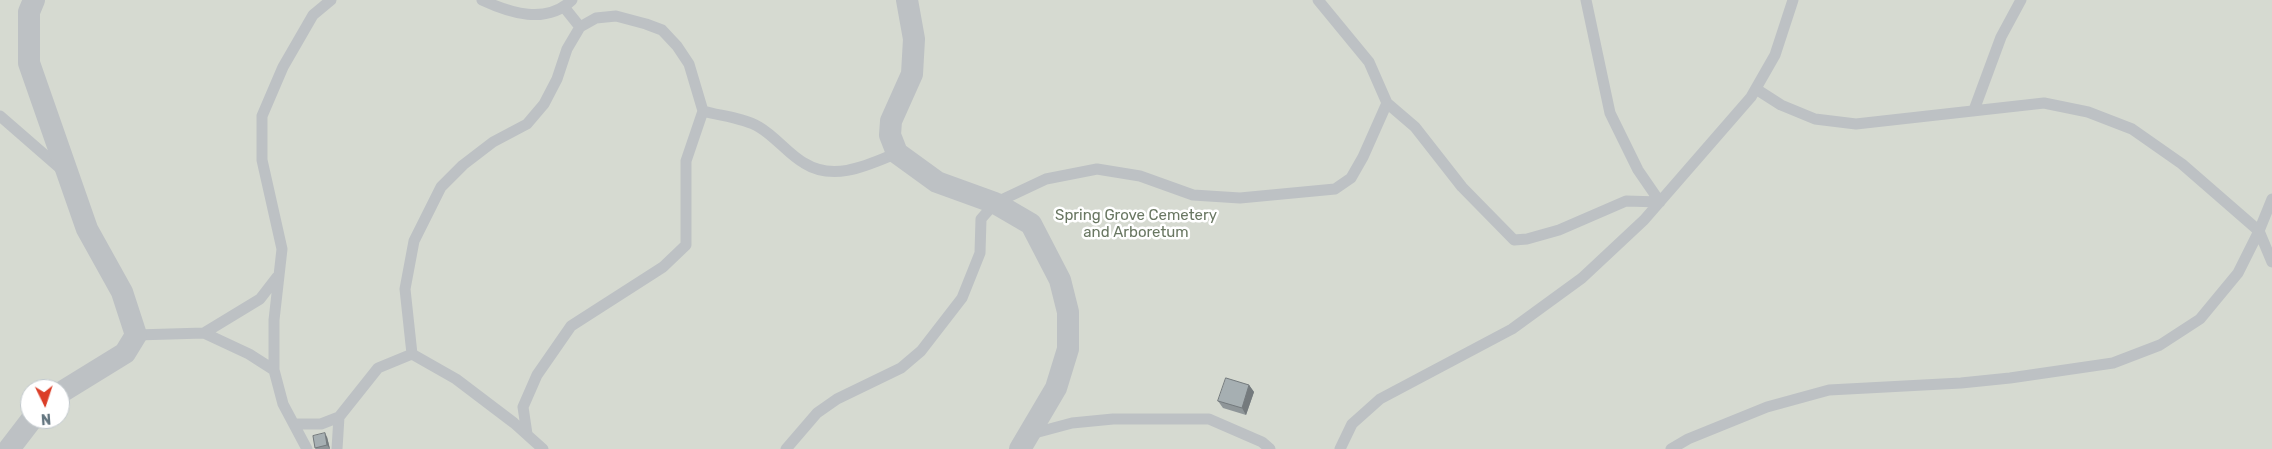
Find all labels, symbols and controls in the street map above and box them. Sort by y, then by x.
park label: Spring Grove Cemetery and Arboretum [1055,207,1217,242]
north arrow [20,379,70,429]
text: N [40,410,52,427]

